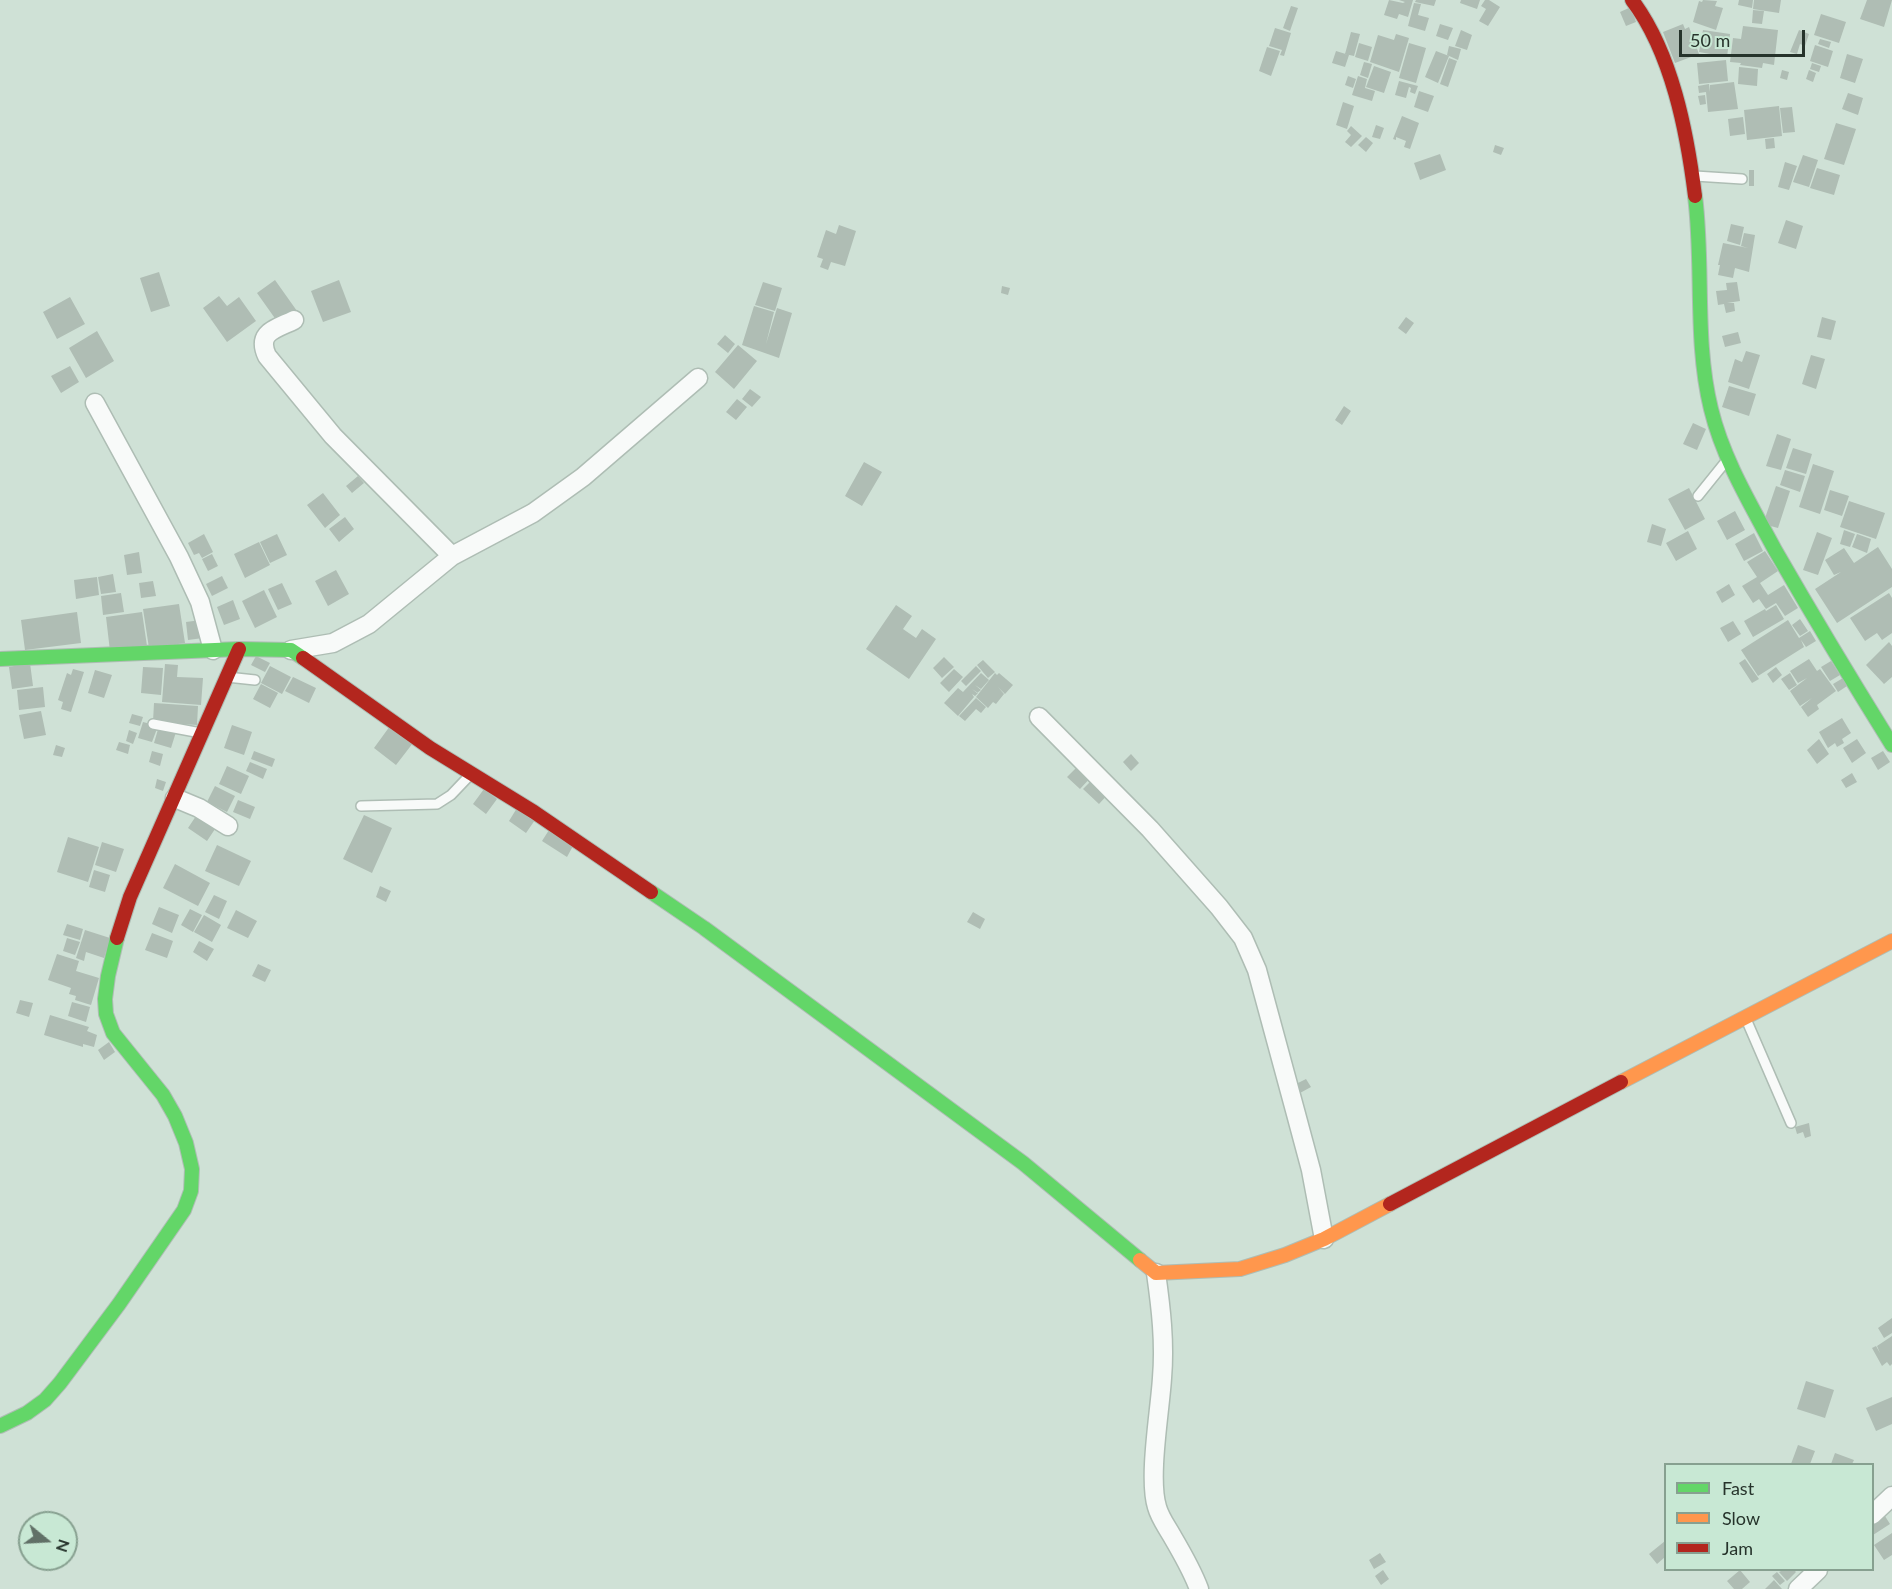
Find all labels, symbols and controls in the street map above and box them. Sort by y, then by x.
scale bar [1682,18,1808,56]
text: 50 m [1690,29,1730,51]
legend [1664,1463,1874,1571]
text: Fast [1722,1477,1754,1499]
text: Slow [1722,1507,1760,1529]
north arrow [18,1511,78,1571]
text: N [53,1537,75,1555]
text: Jam [1722,1537,1753,1559]

